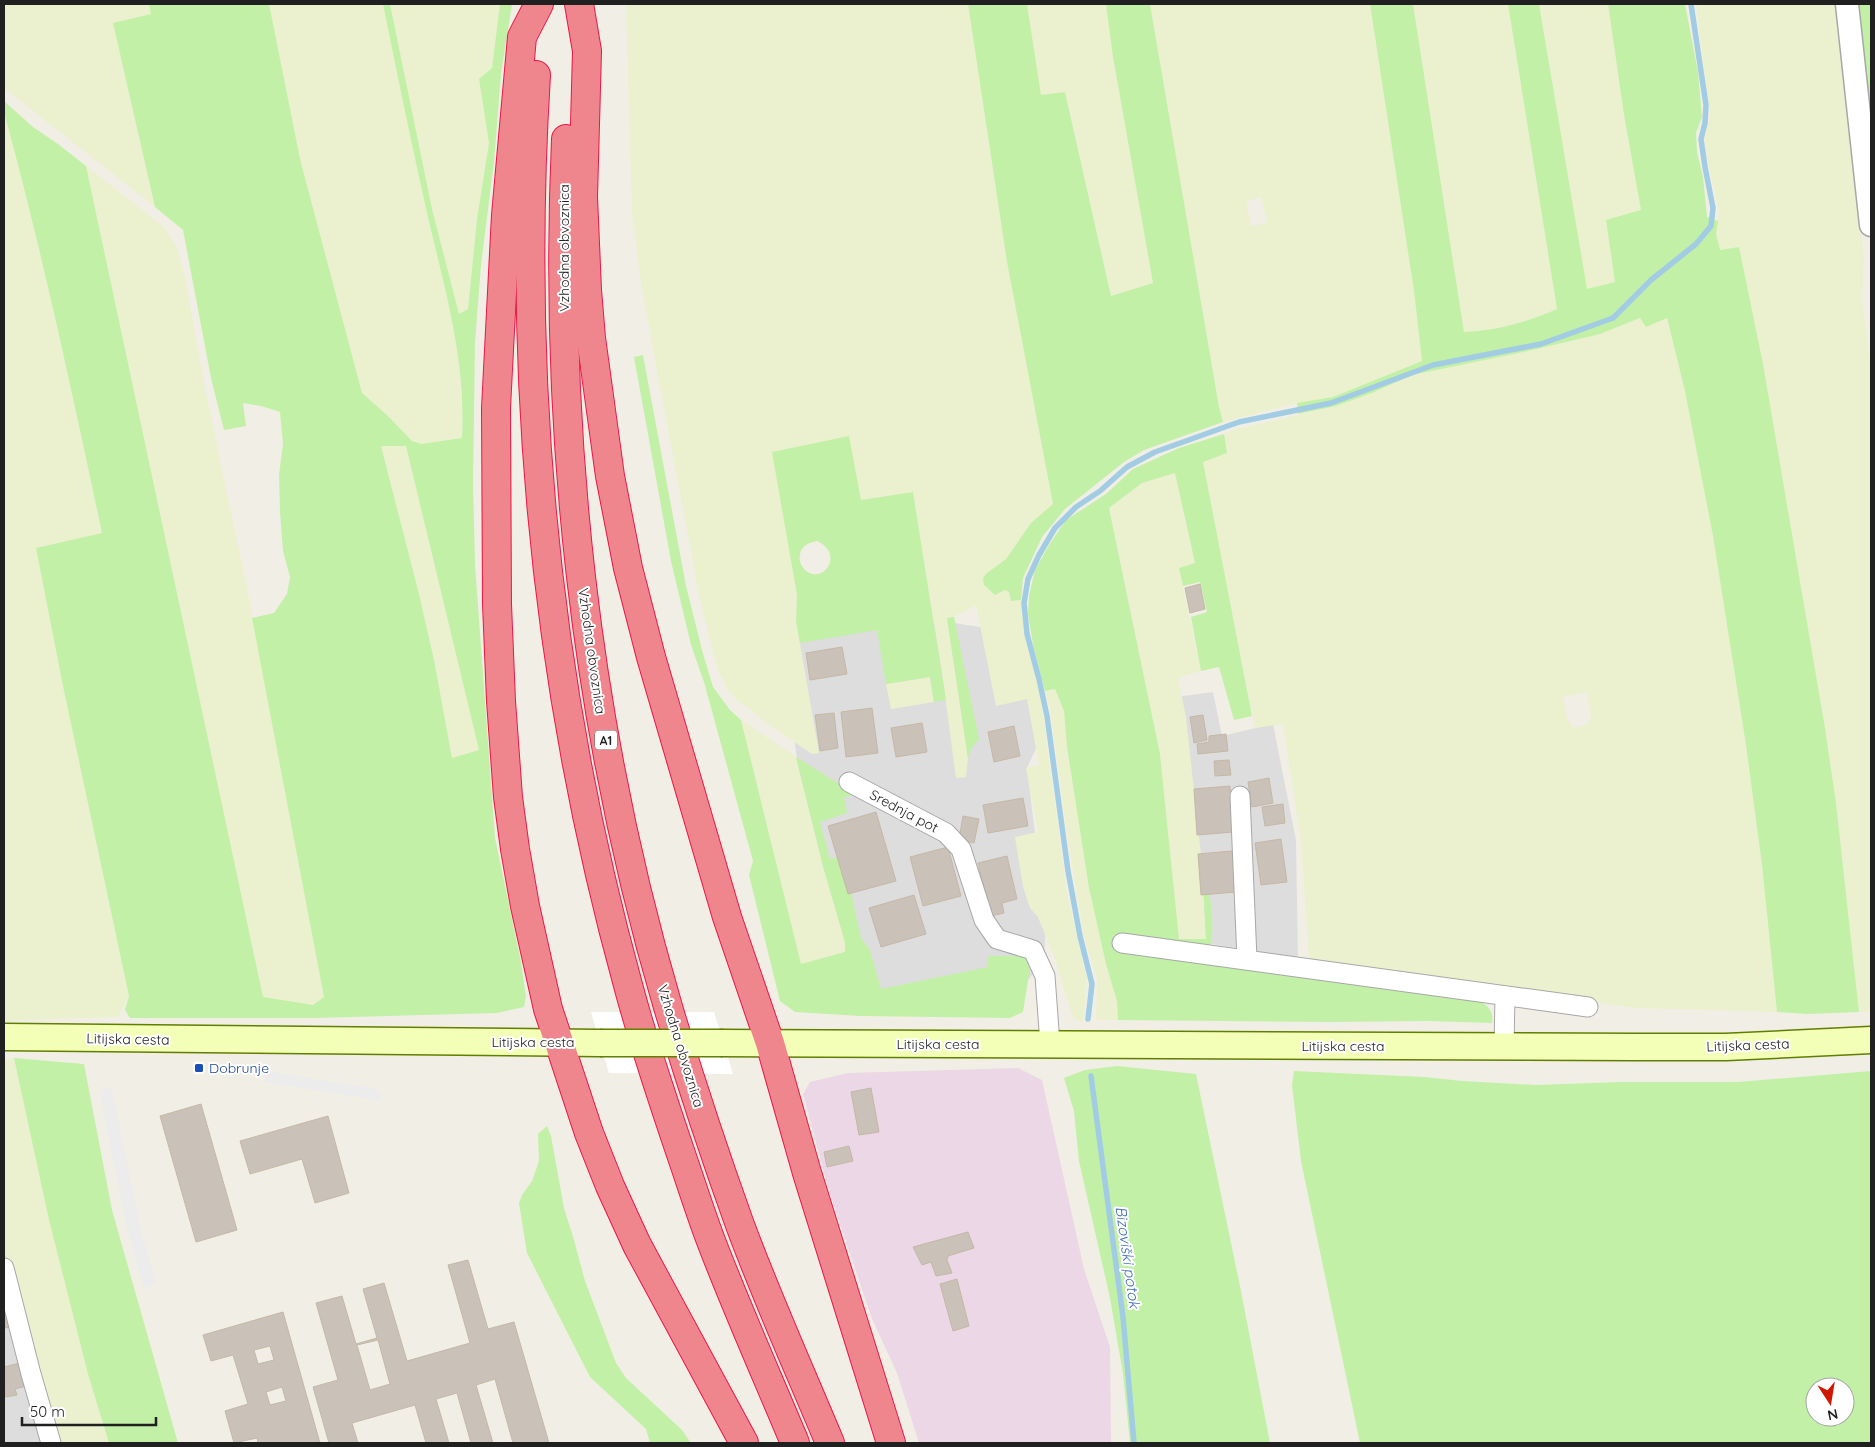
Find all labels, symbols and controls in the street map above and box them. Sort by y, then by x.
street label: Vzhodna obvoznica [555,184,573,312]
street label: Vzhodna obvoznica [574,587,610,715]
road number: A1 [595,730,617,750]
street label: Srednja pot [867,785,942,837]
street label: Vzhodna obvoznica [654,983,708,1109]
street label: Litijska cesta [86,1029,170,1049]
street label: Litijska cesta [491,1033,575,1051]
street label: Litijska cesta [896,1035,980,1053]
street label: Litijska cesta [1706,1035,1790,1055]
street label: Litijska cesta [1301,1037,1385,1055]
place label: Dobrunje [209,1059,269,1077]
marker: Dobrunje [193,1062,205,1074]
water label: Bizoviški potok [1111,1205,1145,1311]
north arrow [1805,1377,1855,1427]
scale bar [22,1394,156,1426]
text: 50 m [30,1402,65,1421]
text: N [1826,1405,1840,1425]

